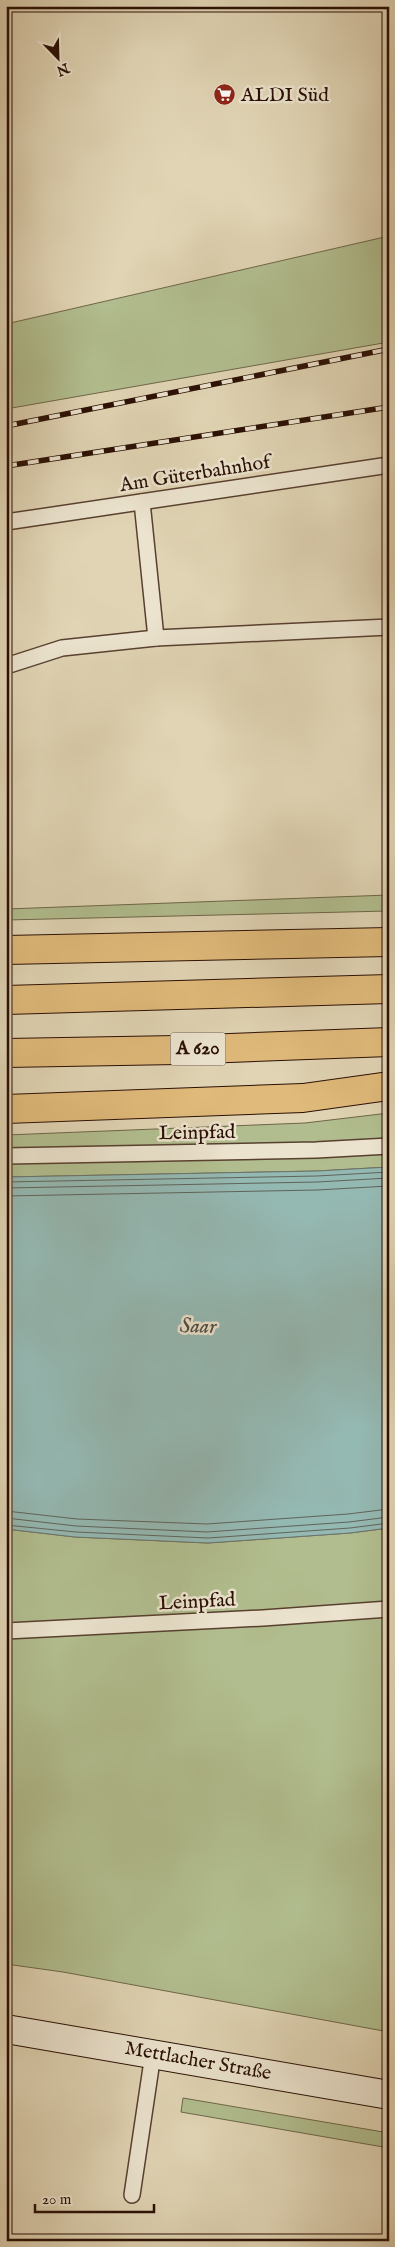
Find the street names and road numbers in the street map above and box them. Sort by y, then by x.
street label: Am Güterbahnhof [117,449,276,498]
road number: A 620 [170,1032,226,1066]
street label: Leinpfad [158,1120,236,1146]
street label: Leinpfad [158,1587,236,1616]
street label: Mettlacher Straße [123,2036,273,2086]

